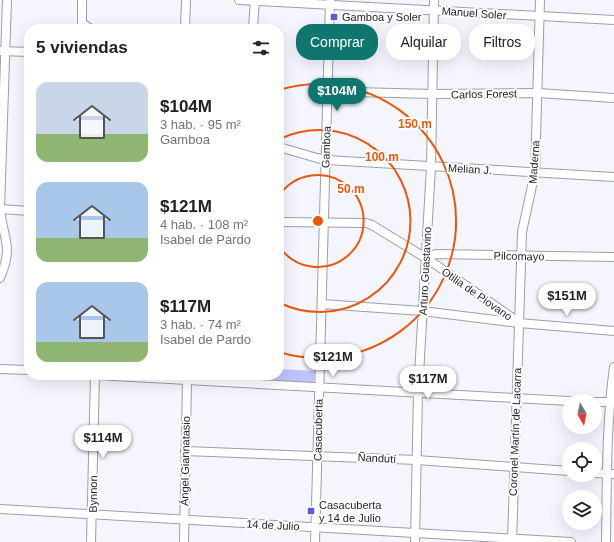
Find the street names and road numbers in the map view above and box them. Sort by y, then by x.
street label: Manuel Soler [441,5,507,21]
street label: Carlos Forest [451,87,517,101]
street label: Gamboa [319,125,333,168]
street label: Maderna [527,139,542,184]
street label: Melian J. [448,162,492,176]
street label: Arturo Guastavino [417,226,433,316]
street label: Pilcomayo [494,250,544,262]
street label: Otilia de Piovano [439,265,515,323]
street label: Coronel Martín de Lacarra [507,367,523,496]
street label: Casacuberta [311,398,325,461]
street label: Ángel Giannatasio [178,416,192,506]
street label: Ñandutí [357,451,397,465]
street label: Bynnon [87,475,99,513]
street label: 14 de Julio [246,518,300,532]

